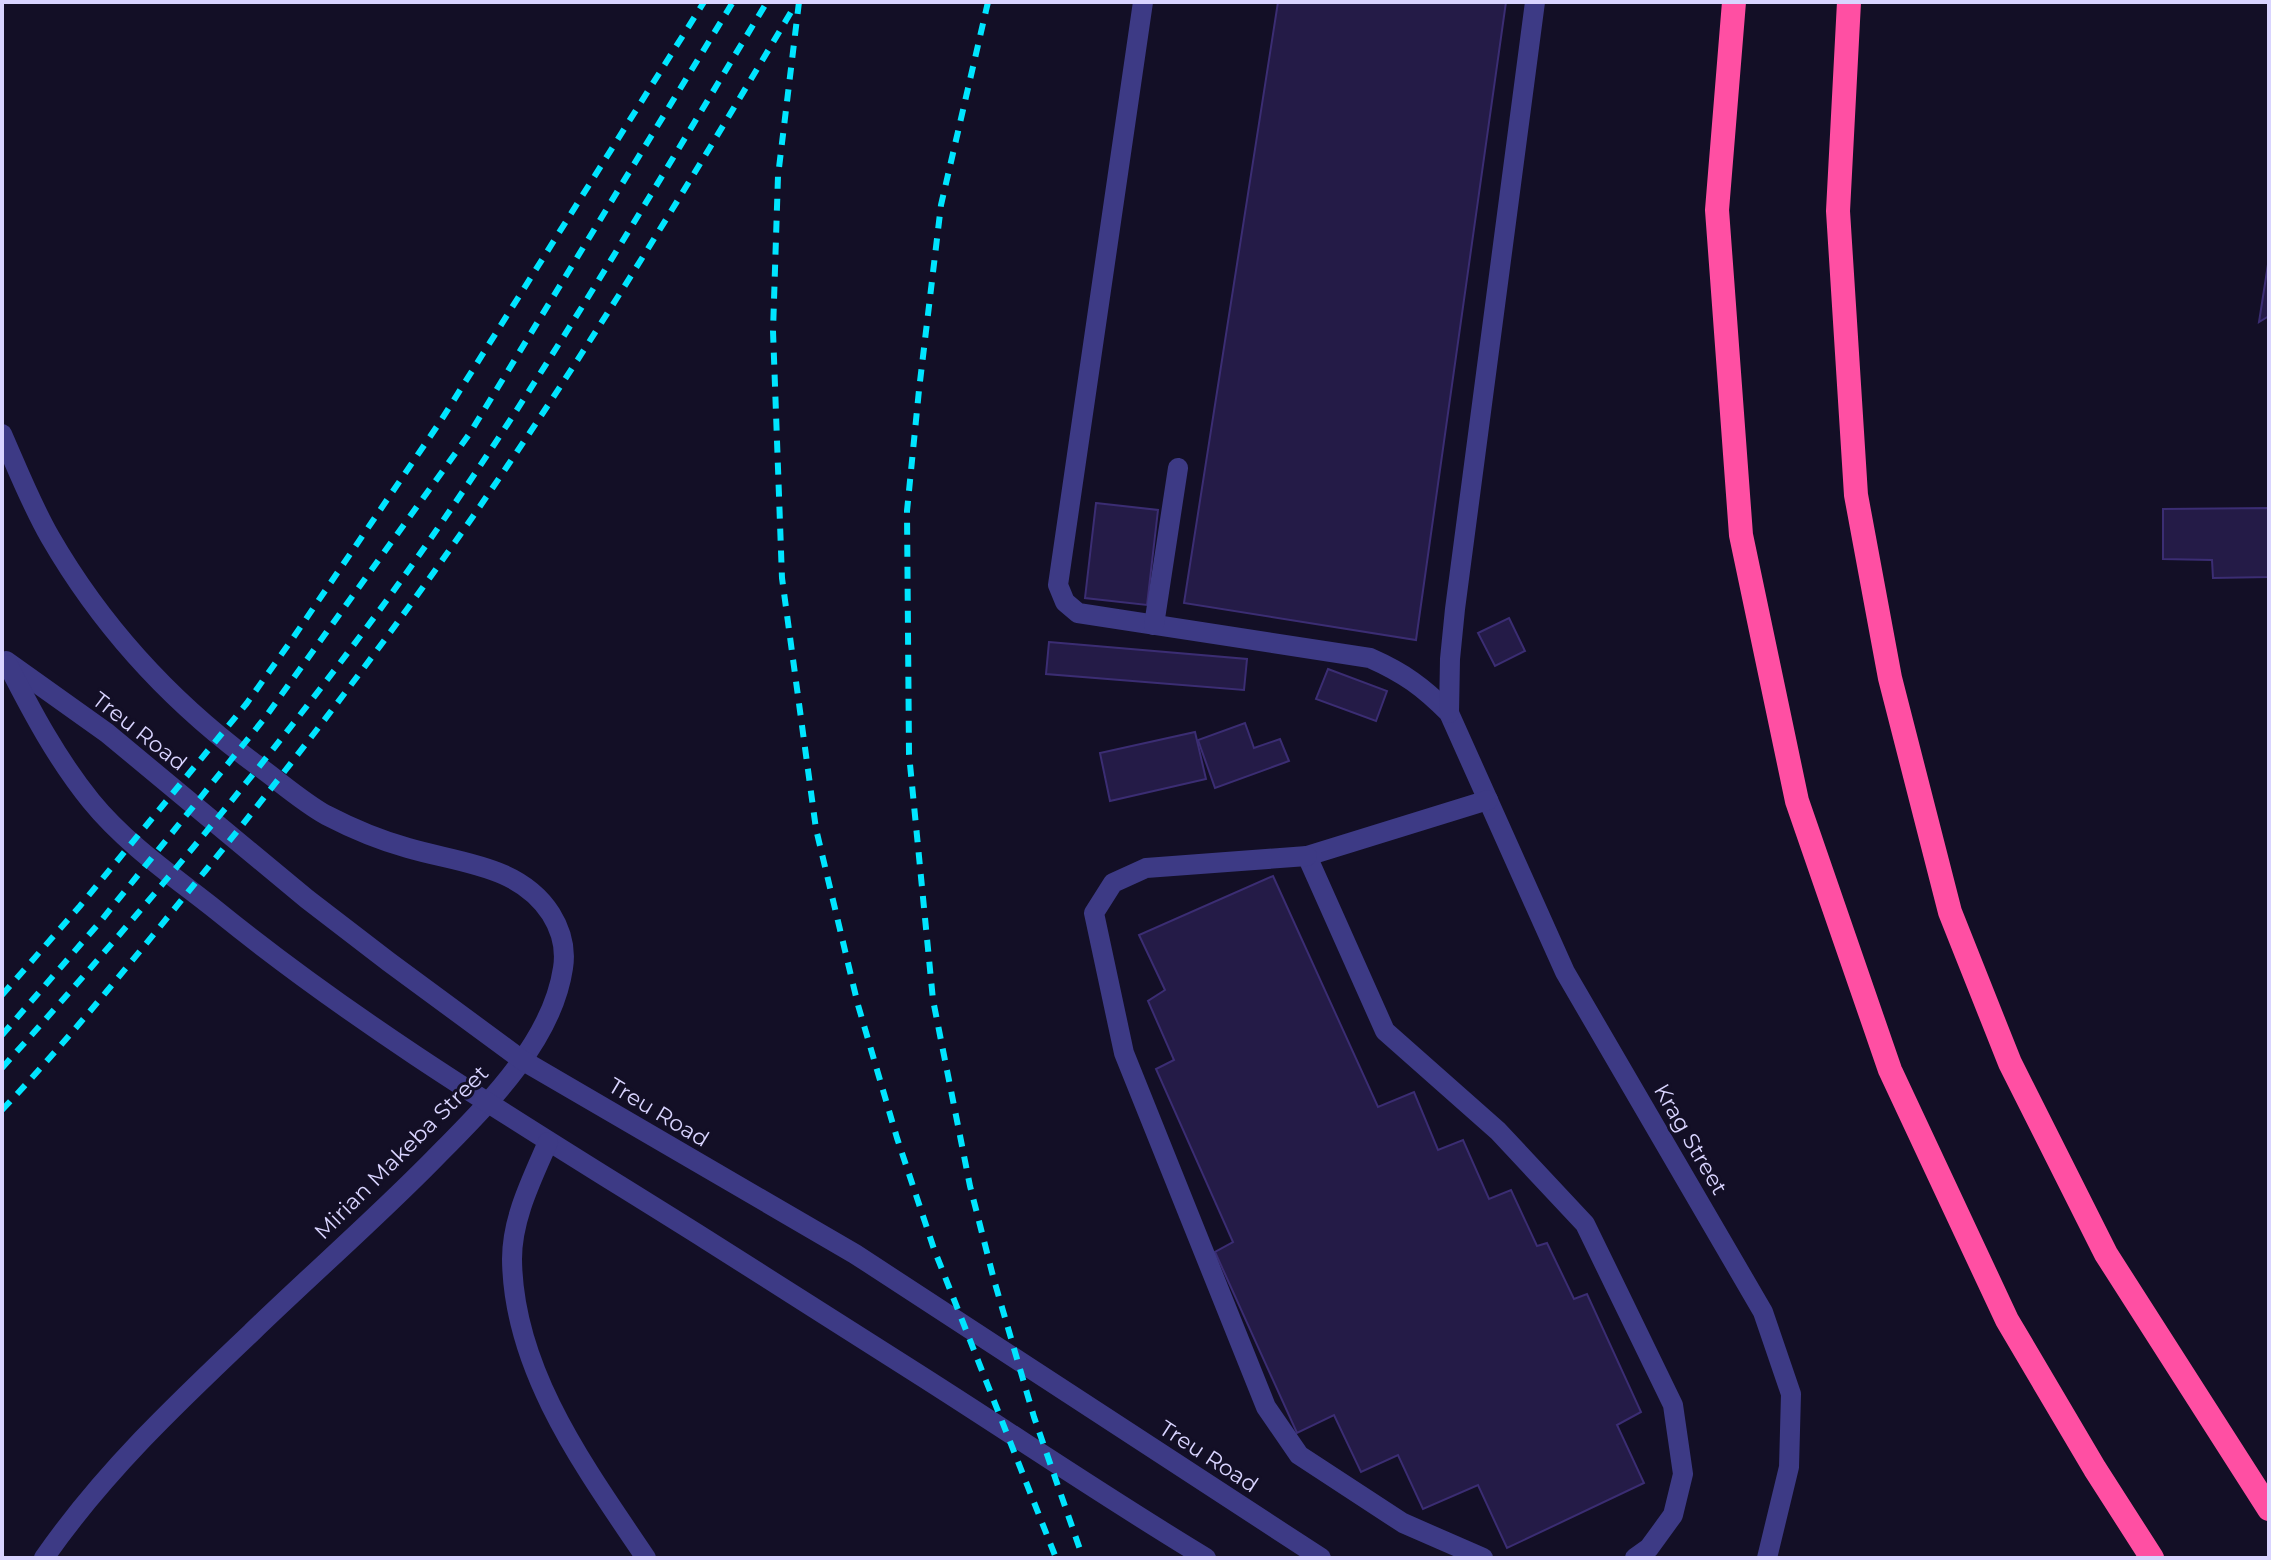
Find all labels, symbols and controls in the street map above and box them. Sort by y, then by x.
street label: Treu Road [87,686,192,777]
street label: Mirian Makeba Street [309,1060,494,1245]
street label: Treu Road [604,1072,714,1153]
street label: Krag Street [1648,1079,1733,1200]
street label: Treu Road [1154,1415,1263,1498]

